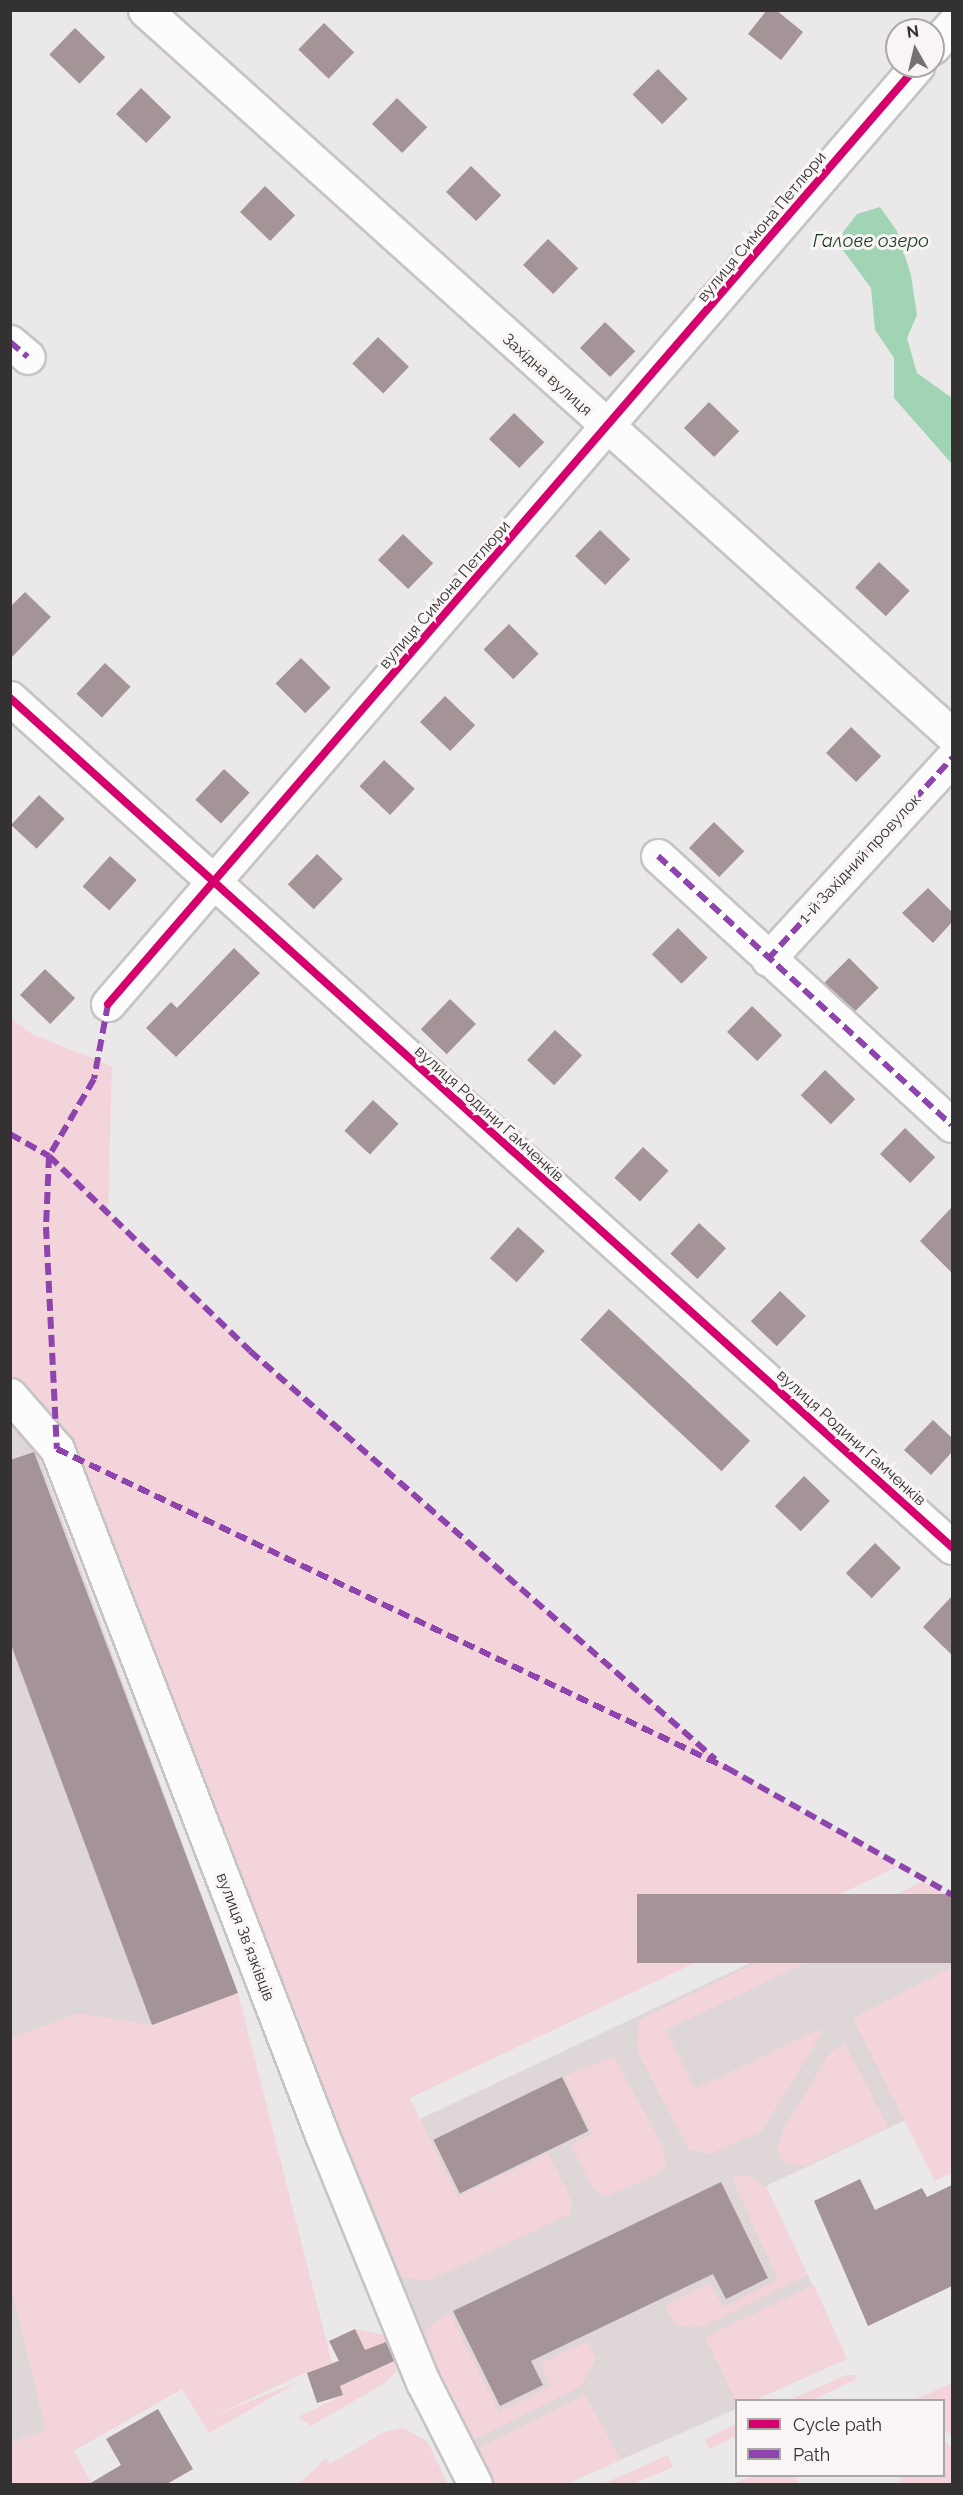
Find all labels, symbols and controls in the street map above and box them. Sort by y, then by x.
north arrow [885,18,945,78]
text: N [905,21,920,42]
street label: вулиця Симона Петлюри [694,148,830,306]
water label: Галове озеро [813,230,929,252]
street label: Західна вулиця [498,330,596,420]
street label: вулиця Симона Петлюри [375,517,515,673]
street label: 1-й Західний провулок [795,790,925,928]
street label: вулиця Родини Гамченків [410,1042,568,1186]
street label: вулиця Родини Гамченків [772,1366,930,1510]
street label: вулиця Звʼязківців [212,1870,278,2004]
legend [735,2399,945,2477]
text: Cycle path [793,2414,882,2435]
text: Path [793,2444,830,2465]

